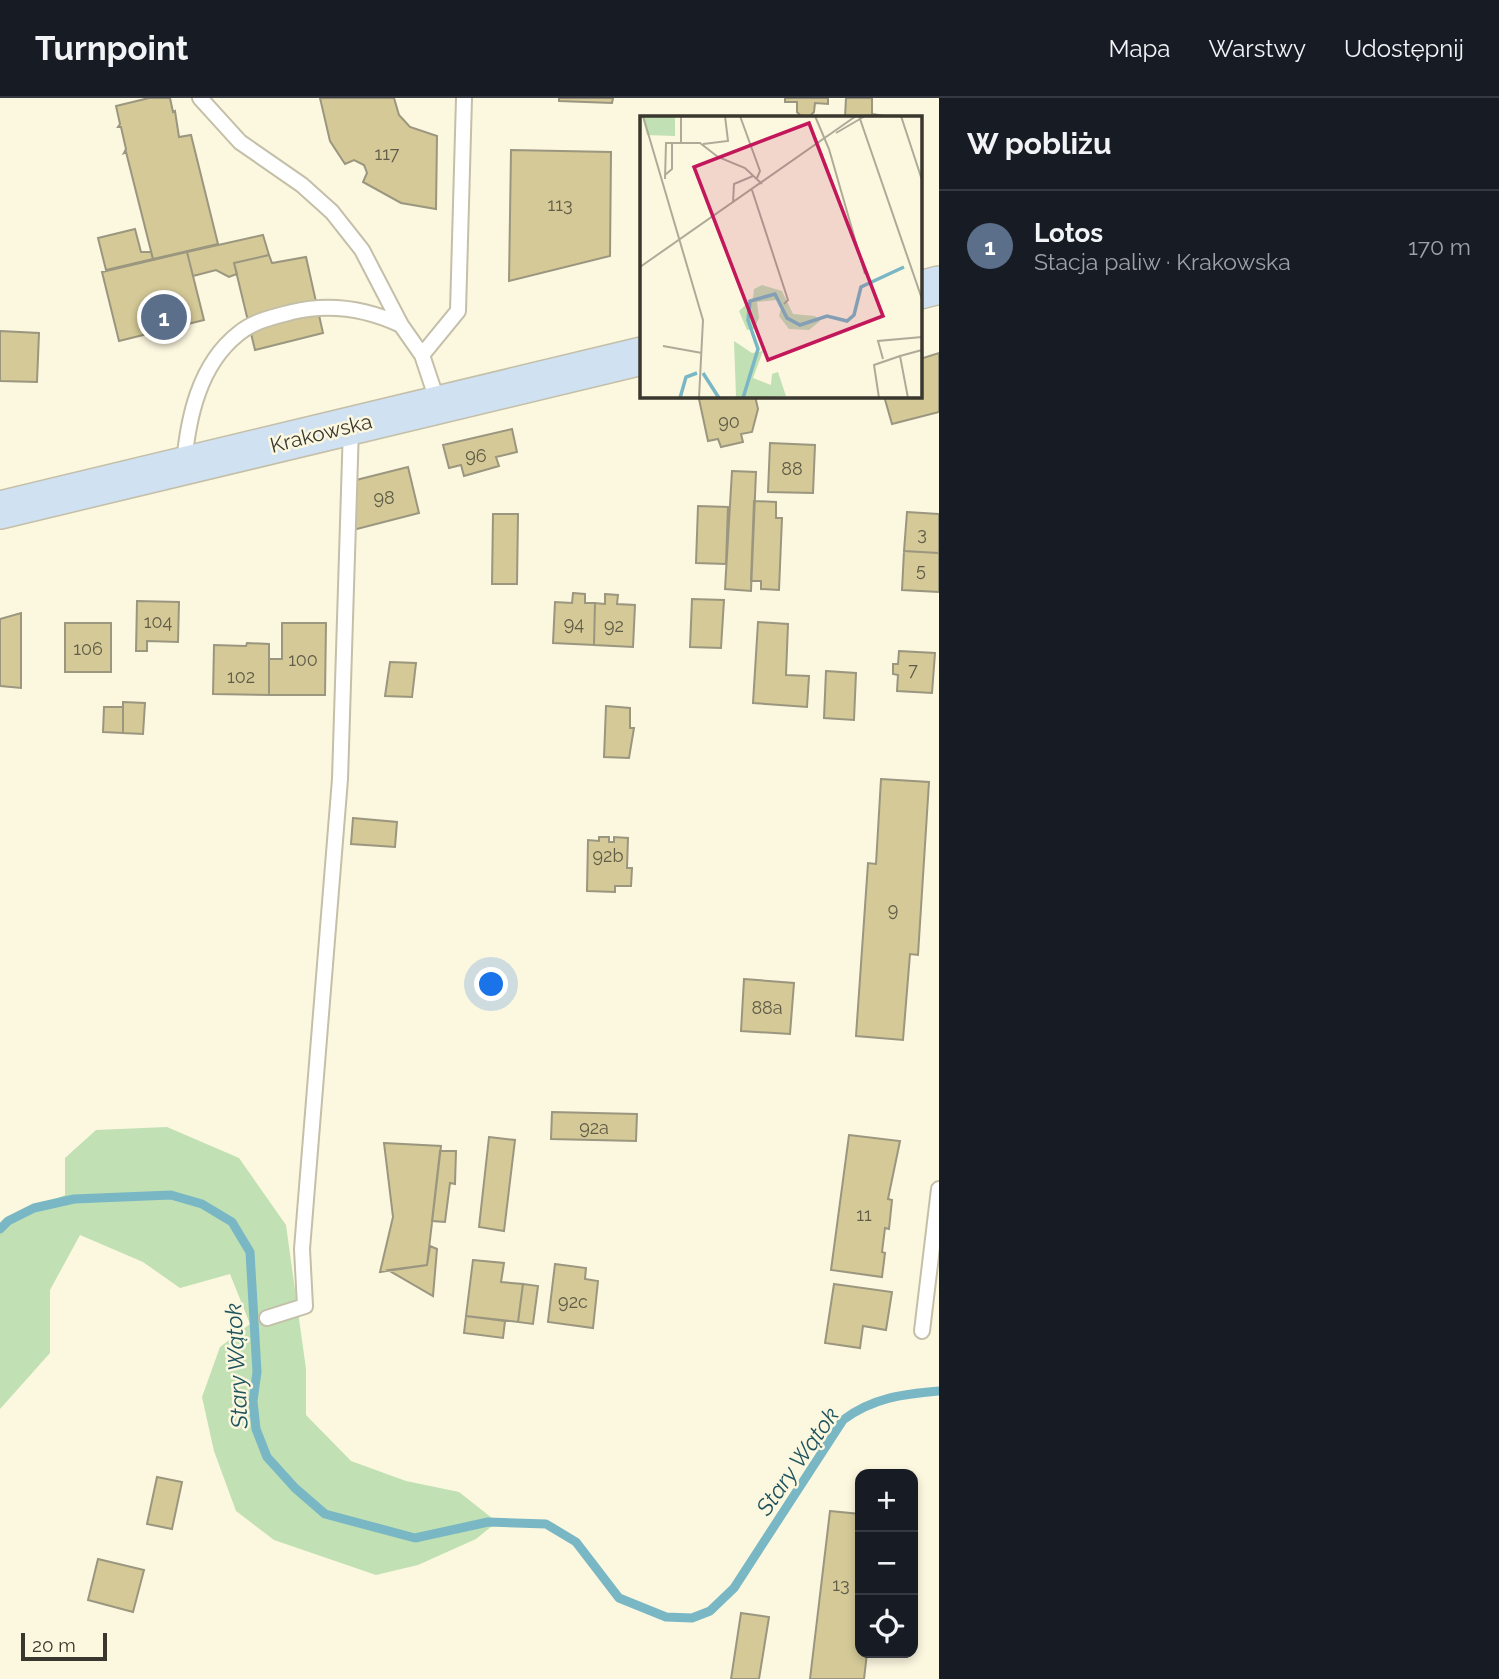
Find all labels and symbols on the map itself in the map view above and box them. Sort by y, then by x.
inset map [640,116,922,397]
house number: 117 [375,143,400,164]
house number: 113 [547,194,573,215]
pin: 1 [141,291,187,343]
street label: Krakowska [267,408,375,458]
house number: 90 [718,411,740,432]
house number: 96 [465,445,487,466]
house number: 88 [781,458,803,479]
house number: 98 [373,487,395,508]
house number: 3 [917,523,927,544]
house number: 5 [916,559,926,580]
house number: 104 [144,611,172,632]
house number: 94 [564,613,584,634]
house number: 92 [604,615,624,636]
house number: 106 [73,638,103,659]
house number: 100 [288,649,318,670]
house number: 7 [908,659,918,680]
house number: 102 [227,666,255,687]
house number: 92b [592,845,624,866]
house number: 9 [888,899,898,920]
your location [474,967,508,1001]
house number: 88a [751,997,783,1018]
house number: 92a [579,1117,609,1138]
house number: 11 [856,1204,872,1225]
house number: 92c [558,1291,588,1312]
water label: Stary Wątok [219,1303,253,1430]
water label: Stary Wątok [749,1402,844,1521]
house number: 13 [832,1574,850,1595]
scale bar [21,1630,107,1662]

